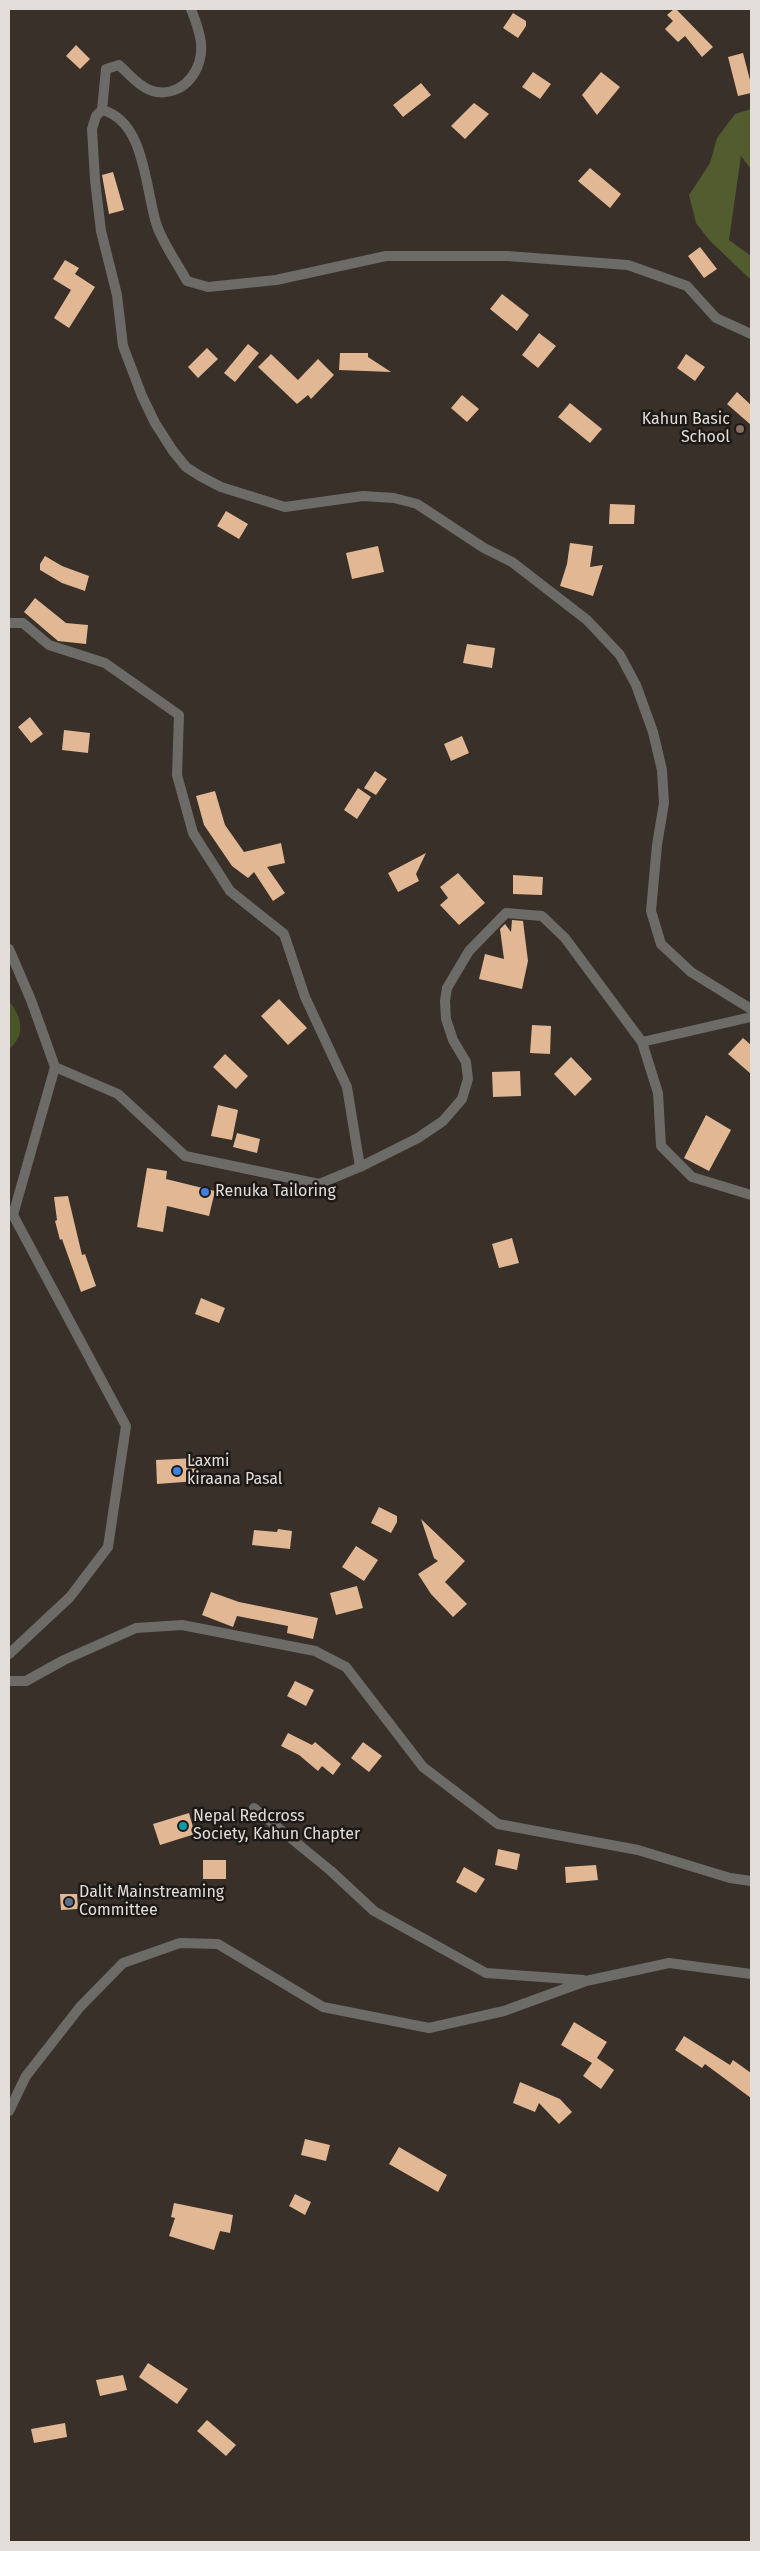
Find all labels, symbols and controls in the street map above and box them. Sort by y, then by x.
place label: Kahun Basic School [642,410,730,448]
marker: Kahun Basic School [734,423,746,435]
place label: Renuka Tailoring [215,1182,336,1202]
marker: Renuka Tailoring [199,1186,211,1198]
place label: Laxmi kiraana Pasal [187,1452,282,1490]
marker: Laxmi kiraana Pasal [171,1465,183,1477]
place label: Nepal Redcross Society, Kahun Chapter [193,1807,360,1845]
marker: Nepal Redcross Society, Kahun Chapter [177,1820,189,1832]
place label: Dalit Mainstreaming Committee [79,1883,224,1921]
marker: Dalit Mainstreaming Committee [63,1896,75,1908]

